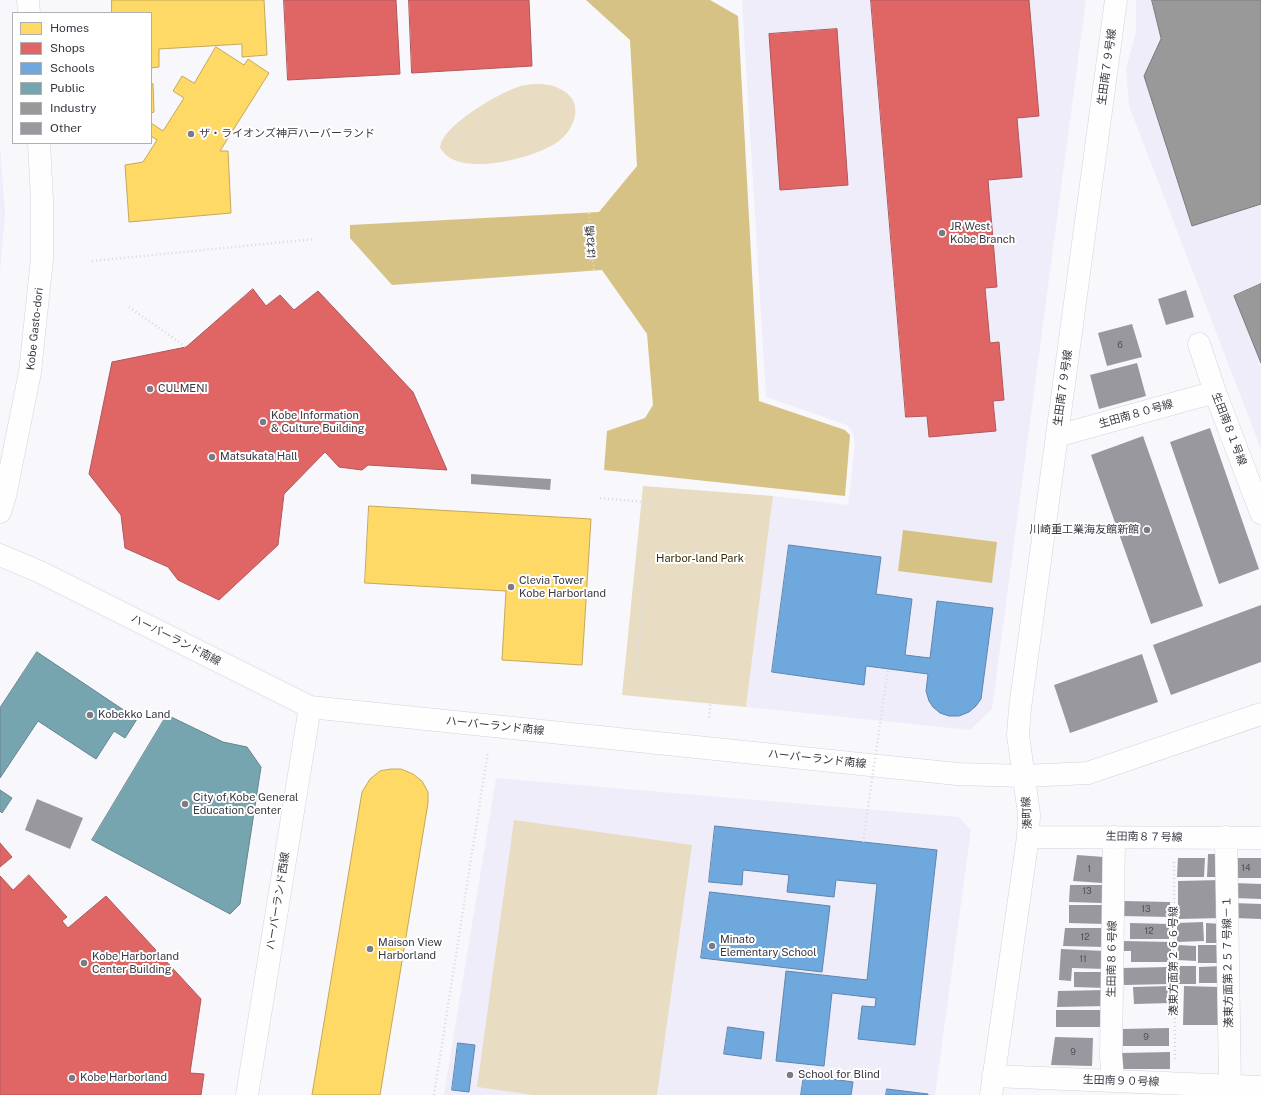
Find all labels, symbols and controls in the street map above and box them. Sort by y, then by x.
legend [12,12,152,144]
text: Homes [50,21,89,35]
street label: 生田南７９号線 [1095,28,1119,106]
text: Shops [50,41,85,55]
text: Schools [50,61,95,75]
text: Public [50,81,85,95]
text: Industry [50,101,96,115]
text: Other [50,121,82,135]
place label: ザ・ライオンズ神戸ハーバーランド [199,127,375,141]
marker: ザ・ライオンズ神戸ハーバーランド [186,129,196,139]
place label: JR West Kobe Branch [950,220,1015,246]
street label: はね橋 [583,225,599,259]
marker: JR West Kobe Branch [937,228,947,238]
street label: Kobe Gasto-dori [24,287,46,371]
house number: 6 [1117,340,1123,350]
street label: 生田南７９号線 [1051,349,1075,427]
place label: CULMENI [158,382,208,396]
marker: CULMENI [145,384,155,394]
street label: 生田南８１号線 [1209,391,1249,467]
street label: 生田南８０号線 [1097,397,1175,431]
place label: Kobe Information & Culture Building [271,409,365,435]
marker: Kobe Information & Culture Building [258,417,268,427]
place label: Matsukata Hall [220,450,298,464]
marker: Matsukata Hall [207,452,217,462]
place label: 川崎重工業海友館新館 [1029,523,1139,537]
marker: 川崎重工業海友館新館 [1142,525,1152,535]
park label: Harbor-land Park [656,552,744,566]
place label: Clevia Tower Kobe Harborland [519,574,606,600]
marker: Clevia Tower Kobe Harborland [506,582,516,592]
street label: ハーバーランド南線 [129,612,223,668]
place label: Kobekko Land [98,708,170,722]
marker: Kobekko Land [85,710,95,720]
street label: ハーバーランド南線 [445,714,545,738]
street label: ハーバーランド南線 [767,747,867,771]
place label: City of Kobe General Education Center [193,791,298,817]
street label: 湊町線 [1020,796,1034,830]
marker: City of Kobe General Education Center [180,799,190,809]
street label: 生田南８７号線 [1105,830,1183,844]
street label: ハーバーランド西線 [264,851,292,951]
house number: 14 [1241,863,1251,873]
house number: 1 [1087,864,1091,874]
house number: 13 [1082,886,1092,896]
street label: 湊東方面第２５７号線－１ [1220,896,1236,1028]
house number: 13 [1141,904,1151,914]
street label: 湊東方面第２６６号線 [1167,906,1181,1016]
street label: 生田南８６号線 [1105,920,1119,998]
house number: 12 [1144,926,1154,936]
house number: 12 [1080,932,1090,942]
place label: Minato Elementary School [720,933,817,959]
place label: Maison View Harborland [378,936,442,962]
marker: Minato Elementary School [707,941,717,951]
marker: Maison View Harborland [365,944,375,954]
place label: Kobe Harborland Center Building [92,950,179,976]
house number: 11 [1079,954,1087,964]
marker: Kobe Harborland Center Building [79,958,89,968]
house number: 9 [1143,1032,1149,1042]
house number: 9 [1070,1047,1076,1057]
place label: School for Blind [798,1068,880,1082]
marker: School for Blind [785,1070,795,1080]
place label: Kobe Harborland [80,1071,167,1085]
marker: Kobe Harborland [67,1073,77,1083]
street label: 生田南９０号線 [1082,1073,1160,1089]

